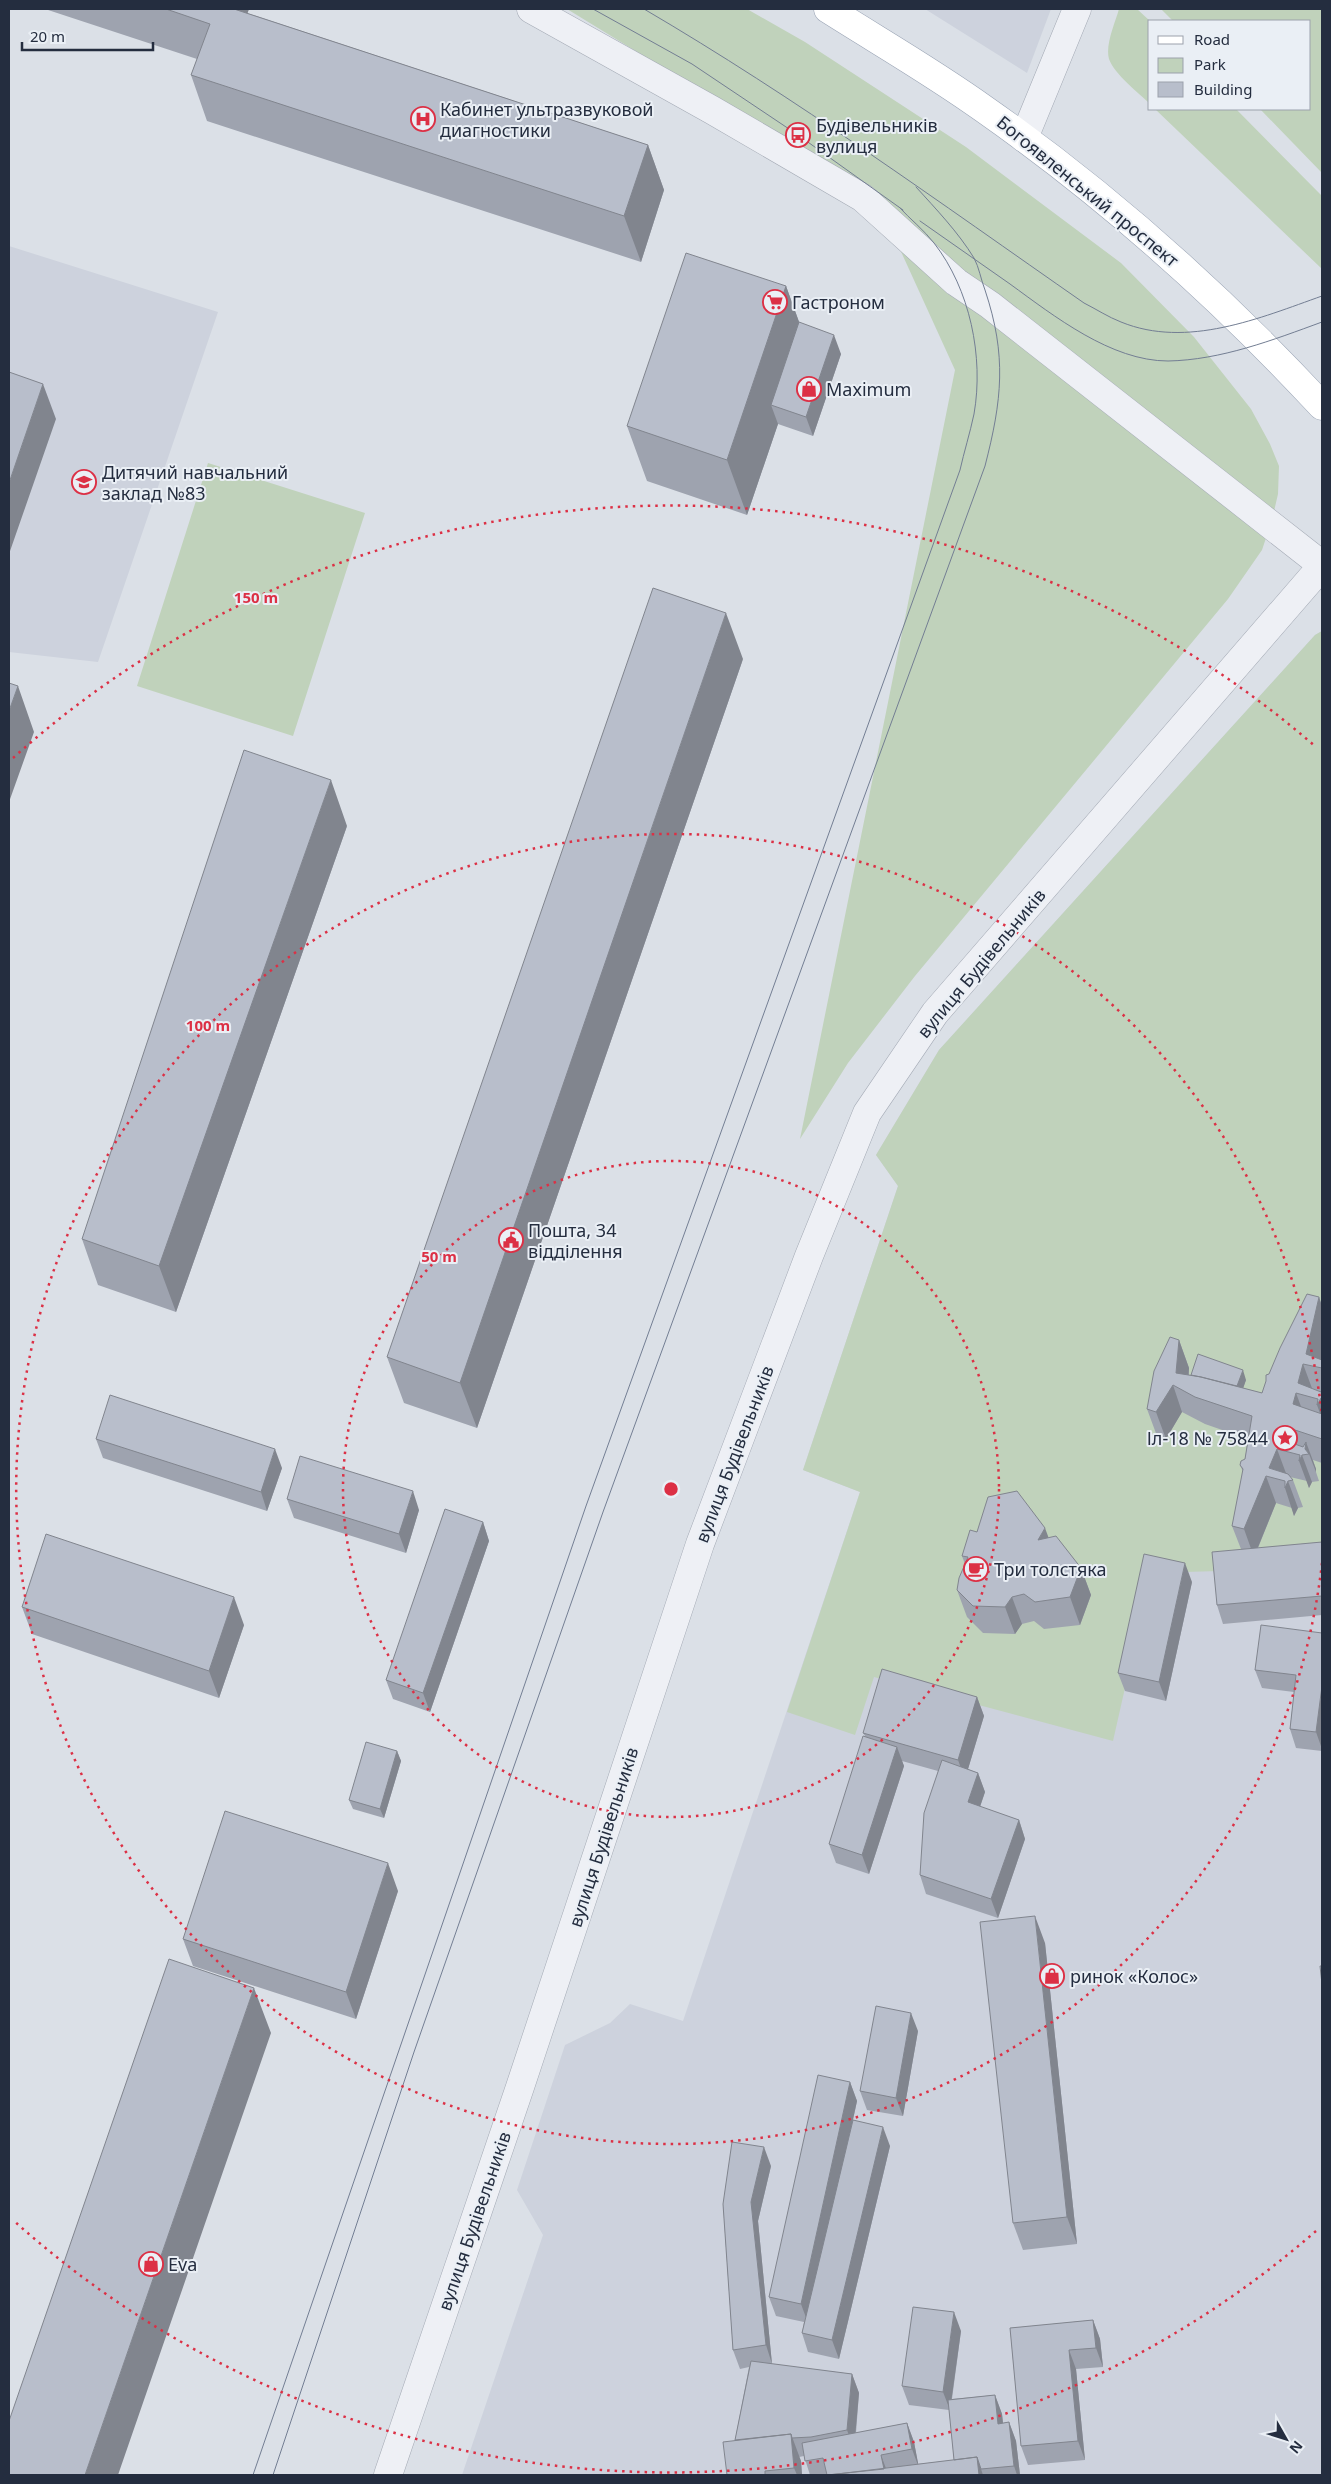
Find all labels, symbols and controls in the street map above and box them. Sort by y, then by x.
scale bar [22,20,154,52]
legend [1148,20,1311,110]
text: 20 m [30,26,65,46]
text: Road [1194,29,1230,49]
text: Park [1194,54,1226,74]
text: Building [1194,79,1252,99]
place label: Кабинет ультразвуковой диагностики [440,97,654,142]
hospital icon: Кабинет ультразвуковой диагностики [410,106,436,132]
street label: Богоявленський проспект [992,110,1184,272]
place label: Будівельників вулиця [816,113,938,158]
bus stop icon: Будівельників вулиця [785,122,811,148]
supermarket icon: Гастроном [762,289,788,315]
place label: Гастроном [792,290,885,314]
shop icon: Maximum [796,376,822,402]
place label: Maximum [826,377,911,401]
place label: Дитячий навчальний заклад №83 [102,460,288,505]
school or university icon: Дитячий навчальний заклад №83 [71,469,97,495]
text: 150 m [234,587,278,607]
street label: вулиця Будівельників [911,883,1051,1043]
text: 100 m [186,1015,230,1035]
place label: Пошта, 34 відділення [528,1218,623,1263]
public building icon: Пошта, 34 відділення [498,1227,524,1253]
text: 50 m [421,1246,457,1266]
street label: вулиця Будівельників [689,1362,779,1546]
place icon: Іл-18 № 75844 [1272,1425,1298,1451]
place label: Іл-18 № 75844 [1147,1426,1268,1450]
centre of rings [662,1480,680,1498]
cafe icon: Три толстяка [963,1556,989,1582]
place label: Три толстяка [994,1557,1107,1581]
street label: вулиця Будівельників [563,1744,643,1930]
shop icon: ринок «Колос» [1039,1963,1065,1989]
place label: ринок «Колос» [1070,1964,1198,1988]
street label: вулиця Будівельників [432,2128,516,2314]
shop icon: Eva [138,2251,164,2277]
place label: Eva [168,2252,197,2276]
north arrow [1261,2414,1311,2464]
text: N [1286,2437,1307,2458]

